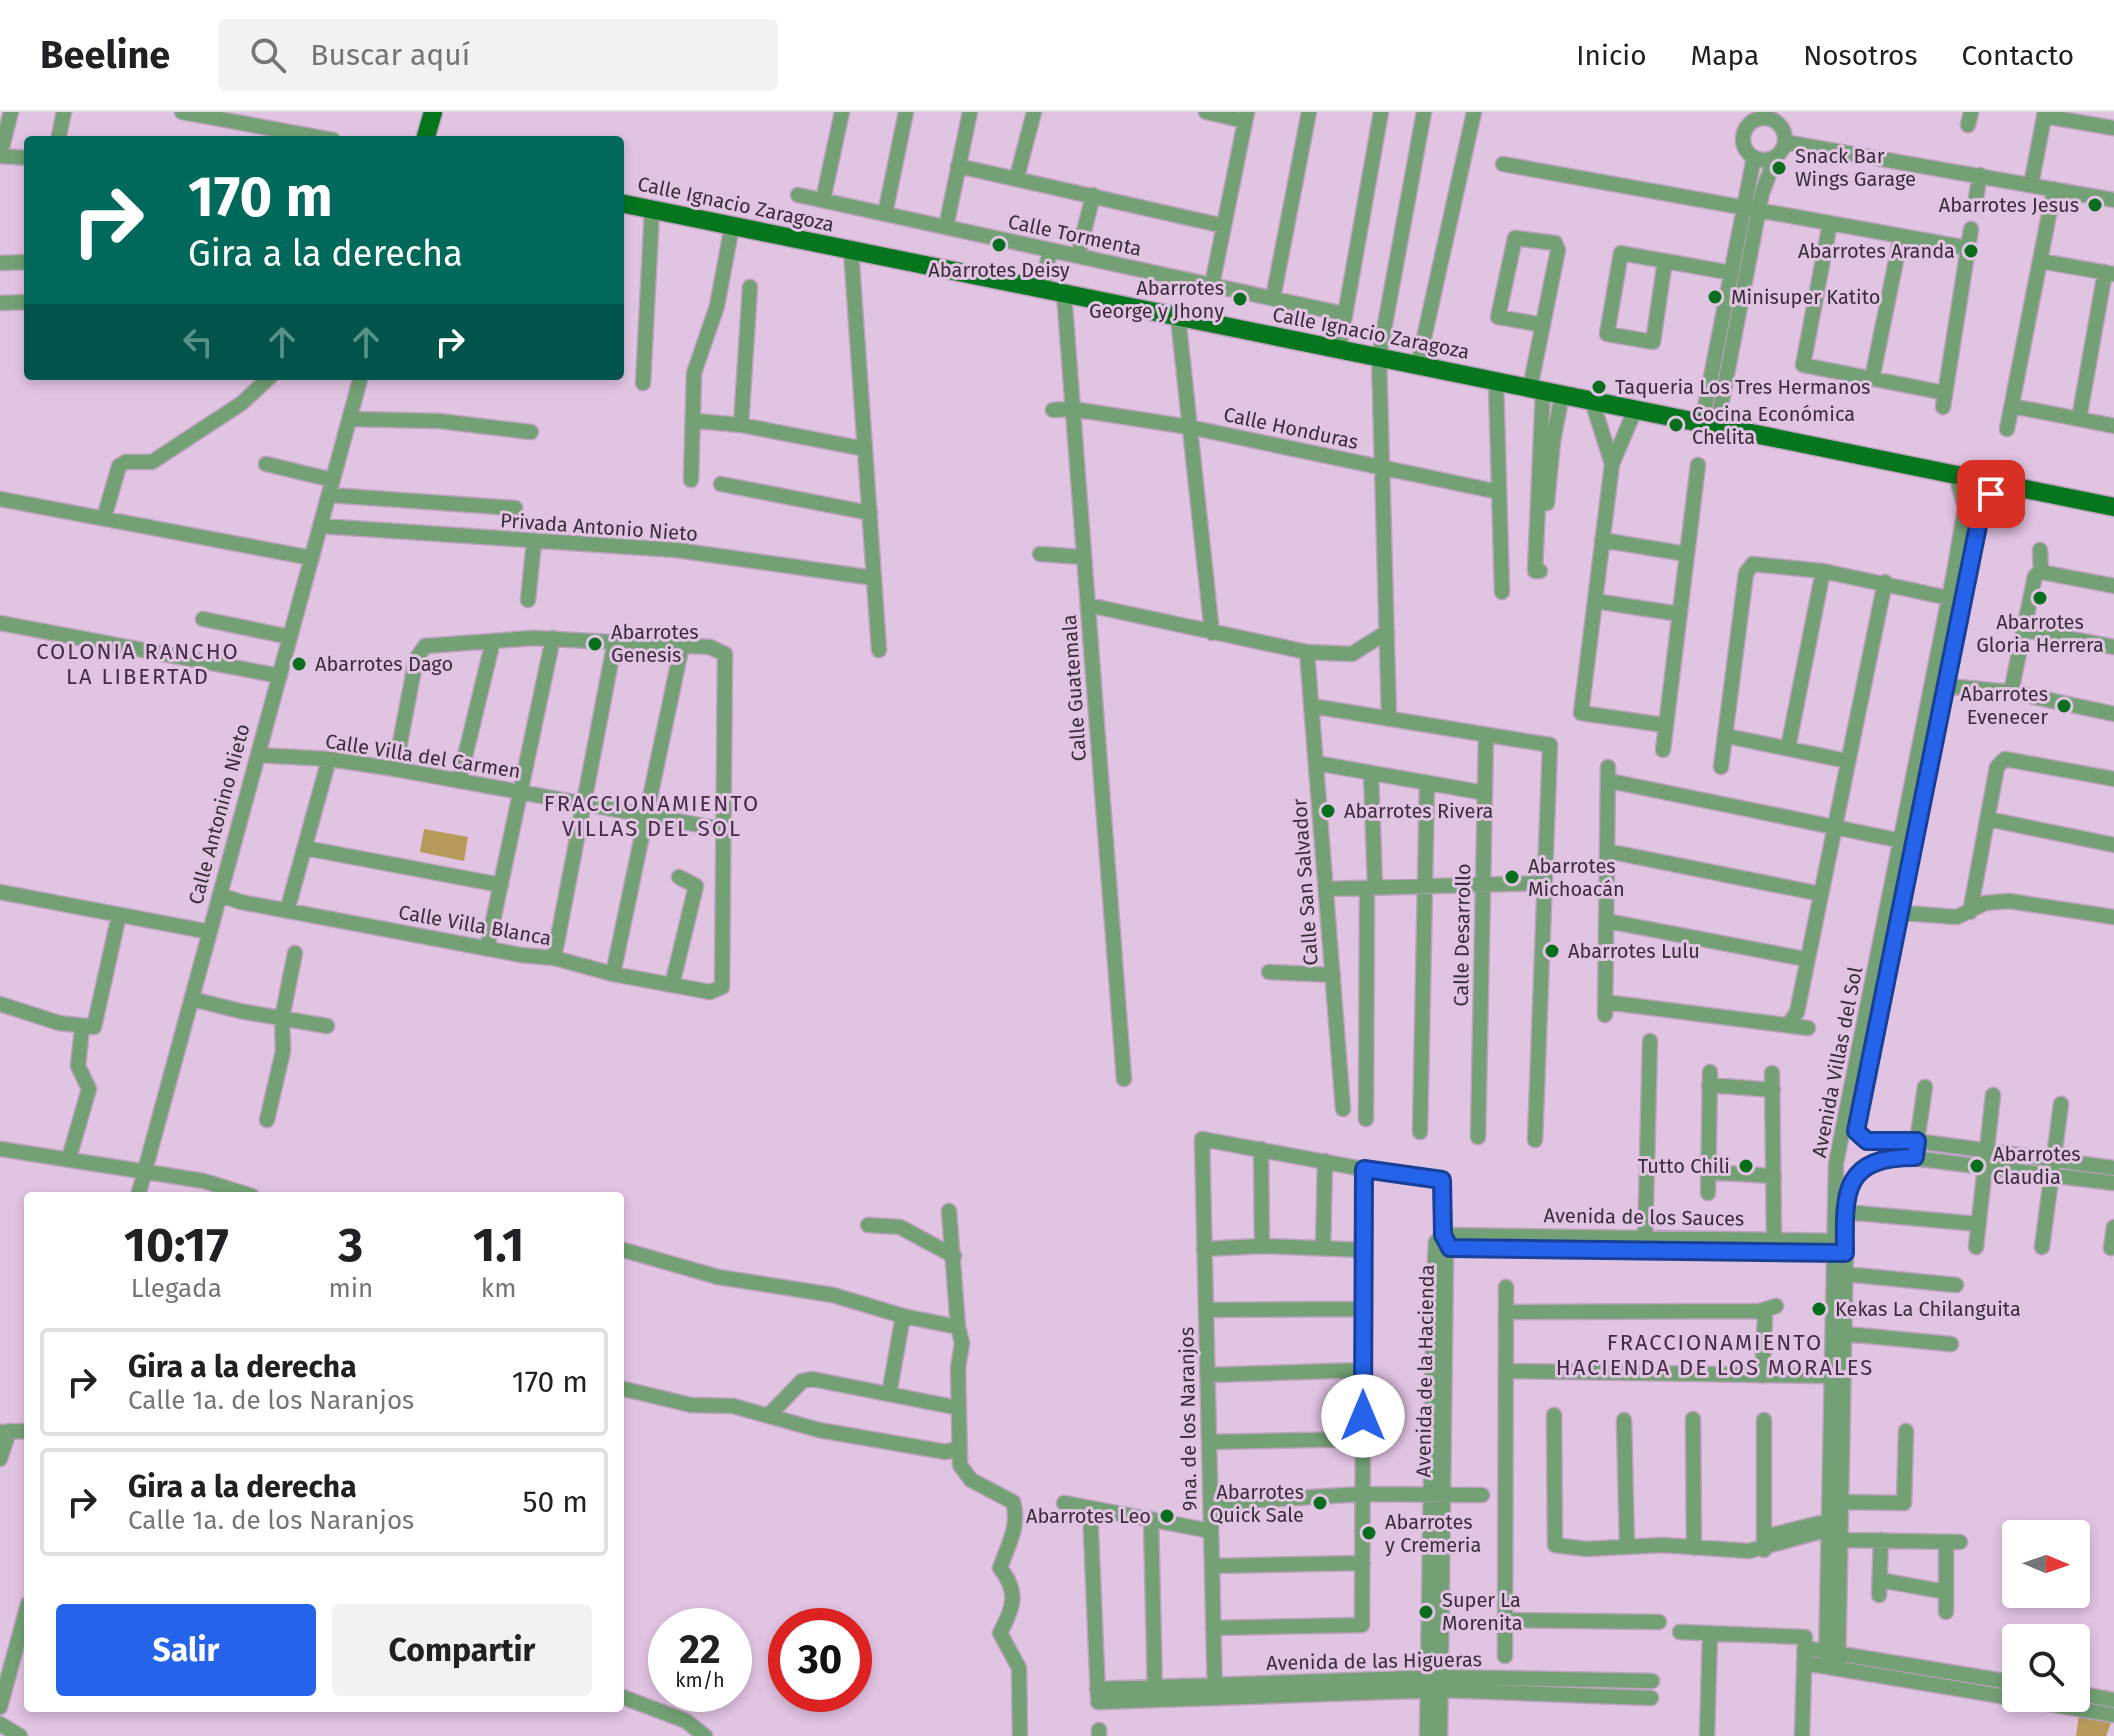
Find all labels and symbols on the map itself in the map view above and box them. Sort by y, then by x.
place label: Snack Bar Wings Garage [1795,144,1916,191]
marker: Snack Bar Wings Garage [1770,159,1788,177]
street label: Calle Ignacio Zaragoza [636,171,836,237]
place label: Abarrotes Jesus [1939,193,2079,217]
marker: Abarrotes Jesus [2086,196,2104,214]
street label: Calle Tormenta [1006,209,1144,261]
marker: Abarrotes Deisy [990,236,1008,254]
place label: Abarrotes Aranda [1798,239,1955,263]
marker: Abarrotes Aranda [1962,242,1980,260]
place label: Abarrotes Deisy [928,258,1070,282]
place label: Abarrotes George y Jhony [1089,276,1224,323]
place label: Minisuper Katito [1731,285,1880,309]
marker: Minisuper Katito [1706,288,1724,306]
marker: Abarrotes George y Jhony [1231,290,1249,308]
street label: Calle Ignacio Zaragoza [1270,302,1472,364]
place label: Taqueria Los Tres Hermanos [1615,375,1870,399]
marker: Taqueria Los Tres Hermanos [1590,378,1608,396]
street label: Calle Honduras [1221,402,1361,454]
place label: Cocina Económica Chelita [1692,402,1855,449]
marker: Cocina Económica Chelita [1667,416,1685,434]
pin [1957,460,2025,528]
street label: Privada Antonio Nieto [499,508,699,546]
marker: Abarrotes Gloria Herrera [2031,589,2049,607]
place label: Abarrotes Gloria Herrera [1976,610,2104,657]
street label: Calle Guatemala [1057,614,1091,762]
place label: Abarrotes Genesis [611,620,699,667]
marker: Abarrotes Genesis [586,635,604,653]
district label: COLONIA RANCHO LA LIBERTAD [36,638,240,690]
place label: Abarrotes Dago [315,652,453,676]
marker: Abarrotes Dago [290,655,308,673]
place label: Abarrotes Evenecer [1960,682,2048,729]
marker: Abarrotes Evenecer [2055,697,2073,715]
street label: Calle Antonino Nieto [183,721,255,907]
street label: Calle Villa del Carmen [324,729,522,783]
district label: FRACCIONAMIENTO VILLAS DEL SOL [544,790,760,842]
street label: Calle San Salvador [1287,797,1323,966]
place label: Abarrotes Rivera [1344,799,1493,823]
marker: Abarrotes Rivera [1319,802,1337,820]
place label: Abarrotes Michoacán [1528,854,1625,901]
street label: Calle Desarrollo [1449,863,1475,1007]
marker: Abarrotes Michoacán [1503,868,1521,886]
street label: Calle Villa Blanca [397,900,553,950]
place label: Abarrotes Lulu [1568,939,1700,963]
marker: Abarrotes Lulu [1543,942,1561,960]
street label: Avenida Villas del Sol [1807,964,1867,1159]
place label: Abarrotes Claudia [1993,1142,2081,1189]
place label: Tutto Chili [1638,1154,1730,1178]
marker: Tutto Chili [1737,1157,1755,1175]
marker: Abarrotes Claudia [1968,1157,1986,1175]
street label: Avenida de los Sauces [1543,1203,1745,1231]
street label: Avenida de la Hacienda [1411,1264,1439,1478]
place label: Kekas La Chilanguita [1835,1297,2021,1321]
marker: Kekas La Chilanguita [1810,1300,1828,1318]
street label: 9na. de los Naranjos [1174,1327,1202,1511]
district label: FRACCIONAMIENTO HACIENDA DE LOS MORALES [1556,1329,1874,1381]
position arrow [1321,1374,1405,1458]
place label: Abarrotes Quick Sale [1210,1480,1304,1527]
marker: Abarrotes Quick Sale [1311,1494,1329,1512]
place label: Abarrotes Leo [1026,1504,1151,1528]
marker: Abarrotes Leo [1158,1507,1176,1525]
place label: Abarrotes y Cremeria [1385,1510,1481,1557]
north arrow [2002,1520,2090,1608]
marker: Abarrotes y Cremeria [1360,1524,1378,1542]
place label: Super La Morenita [1442,1588,1523,1635]
marker: Super La Morenita [1417,1603,1435,1621]
speed limit sign: 30 [768,1608,872,1712]
street label: Avenida de las Higueras [1266,1647,1482,1675]

